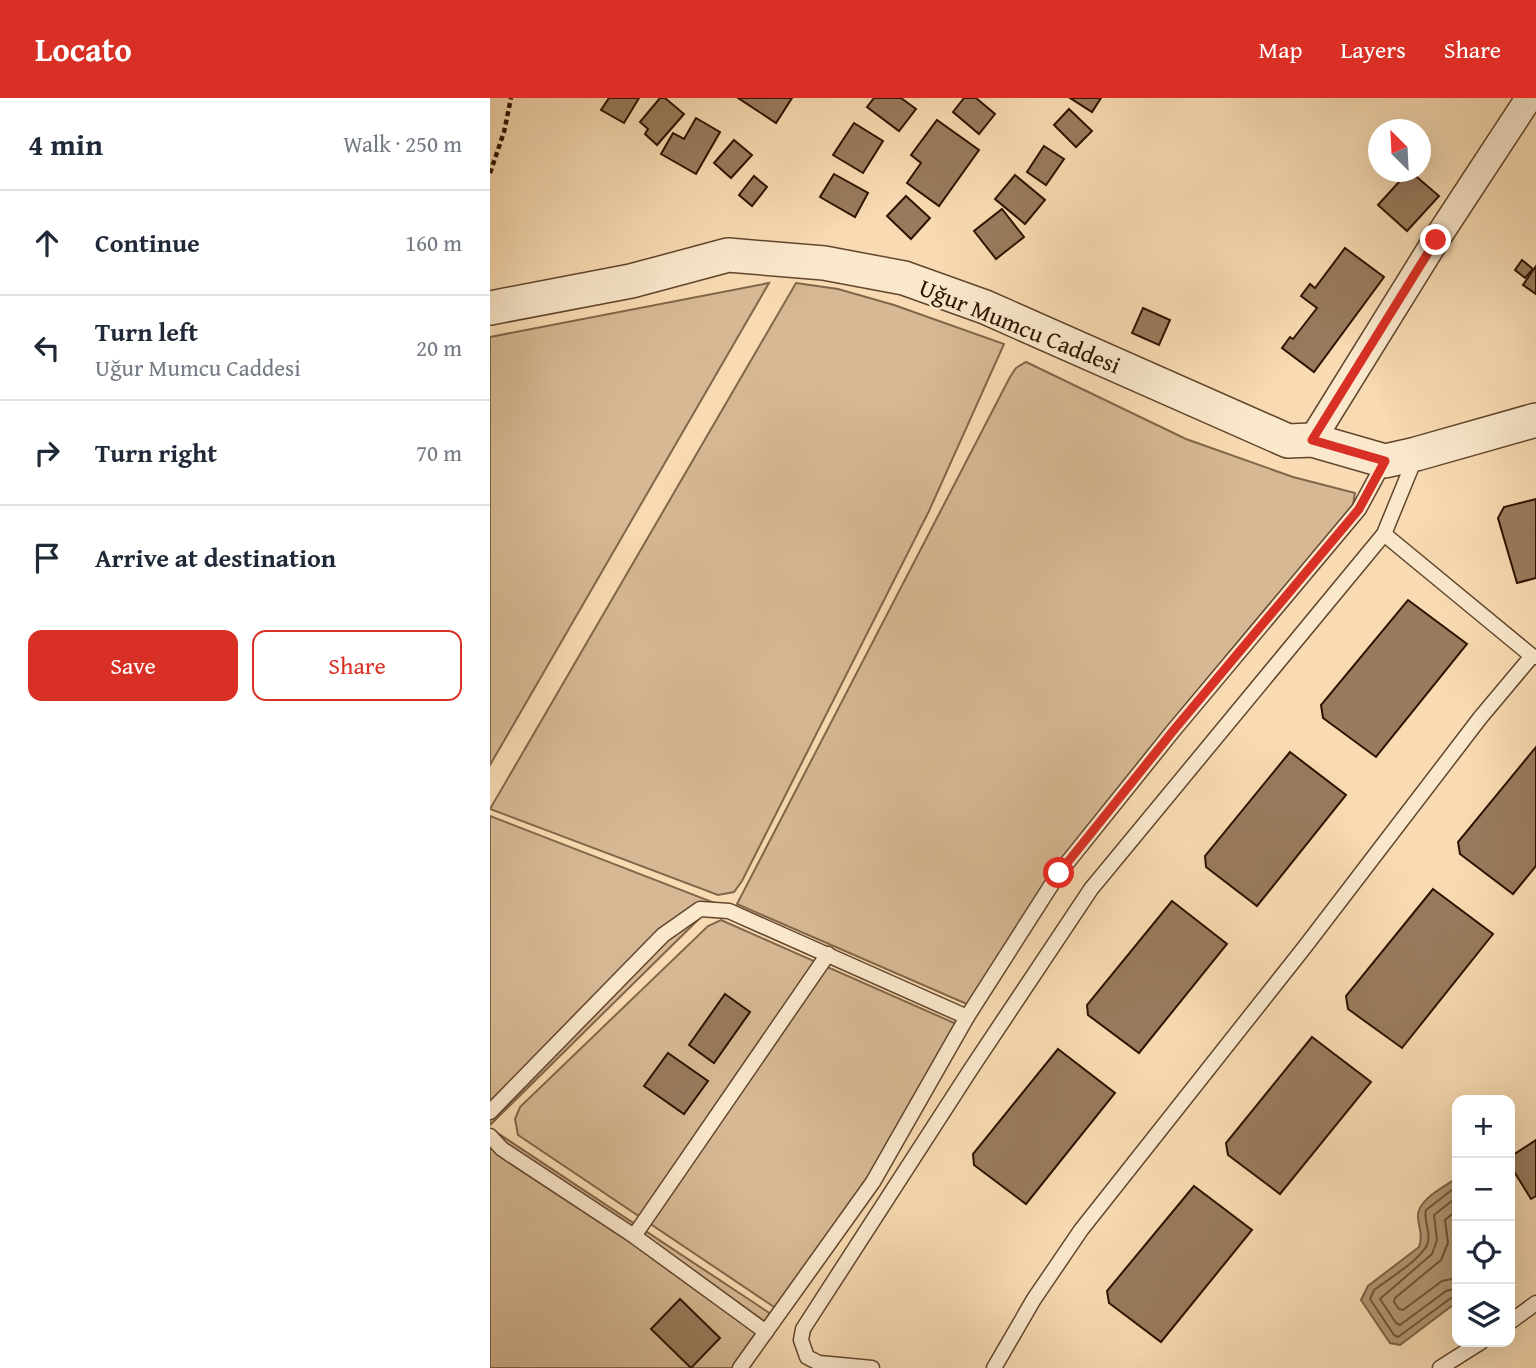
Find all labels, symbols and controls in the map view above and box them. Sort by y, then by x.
text: Locato [35,25,132,73]
text: Map [1259,32,1302,67]
text: Layers [1340,32,1406,67]
text: Share [1444,32,1501,67]
north arrow [1368,119,1431,182]
text: 4 min [28,122,103,166]
text: Walk · 250 m [343,127,462,160]
text: Continue [95,223,200,262]
icon: ahead [28,224,66,262]
route end [1420,224,1451,255]
text: 160 m [405,226,462,259]
street label: Uğur Mumcu Caddesi [914,270,1126,383]
text: Turn left [95,312,198,351]
icon: left [28,329,66,367]
text: 20 m [416,331,462,364]
text: Uğur Mumcu Caddesi [95,351,301,384]
text: Turn right [95,433,217,472]
icon: right [28,434,66,472]
text: 70 m [416,436,462,469]
text: Arrive at destination [95,538,336,577]
icon: arrive [28,539,66,577]
button: Save [28,630,238,701]
button: Share [252,630,462,701]
route start [1043,857,1074,888]
map controls [1452,1095,1515,1347]
button: + [1452,1095,1515,1158]
button: − [1452,1158,1515,1221]
button: locate [1452,1221,1515,1284]
button: layers [1452,1284,1515,1347]

